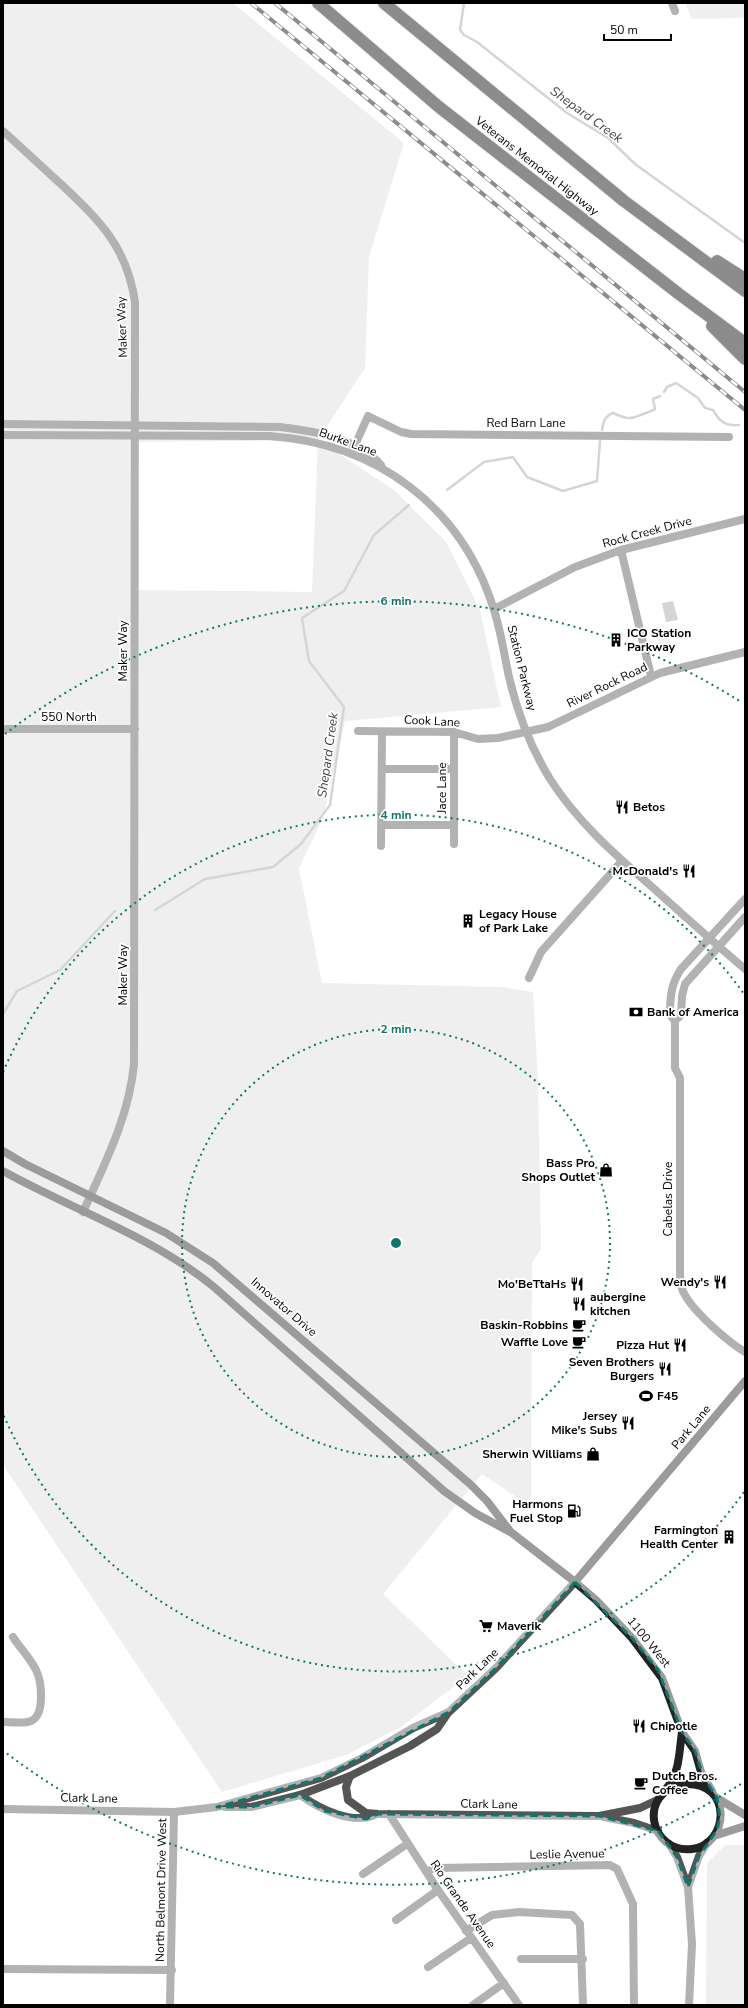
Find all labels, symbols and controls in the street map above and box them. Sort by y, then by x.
scale bar [604,16,671,42]
text: 50 m [610,22,638,38]
water label: Shepard Creek [546,82,627,148]
street label: Veterans Memorial Highway [471,112,603,220]
street label: Maker Way [113,295,131,358]
street label: Red Barn Lane [486,415,566,431]
street label: Burke Lane [317,424,379,460]
street label: Rock Creek Drive [601,512,693,552]
text: 6 min [380,593,412,609]
street label: Maker Way [115,620,131,682]
street label: Station Parkway [504,624,541,713]
place label: ICO Station Parkway [627,625,691,655]
building icon: ICO Station Parkway [608,632,624,648]
street label: River Rock Road [564,659,650,711]
street label: 550 North [41,709,97,725]
water label: Shepard Creek [313,711,343,799]
street label: Cook Lane [404,712,460,730]
street label: Jace Lane [434,762,450,815]
restaurant icon: Betos [614,799,630,815]
place label: Betos [633,799,665,815]
text: 4 min [380,807,412,823]
place label: McDonald's [613,863,678,879]
restaurant icon: McDonald's [681,863,697,879]
place label: Legacy House of Park Lake [479,906,557,936]
building icon: Legacy House of Park Lake [460,913,476,929]
street label: Maker Way [115,944,131,1006]
bank icon: Bank of America [628,1004,644,1020]
place label: Bank of America [647,1004,739,1020]
text: 2 min [380,1021,412,1037]
place label: Bass Pro Shops Outlet [521,1155,595,1185]
shop icon: Bass Pro Shops Outlet [598,1162,614,1178]
street label: Cabelas Drive [660,1162,676,1236]
centre of rings [389,1236,403,1250]
street label: Innovator Drive [248,1274,320,1340]
place label: Wendy's [661,1274,709,1290]
restaurant icon: Wendy's [712,1274,728,1290]
place label: Mo'BeTtaHs [498,1276,566,1292]
restaurant icon: Mo'BeTtaHs [569,1276,585,1292]
place label: aubergine kitchen [590,1289,646,1319]
restaurant icon: aubergine kitchen [571,1296,587,1312]
place label: Baskin-Robbins [480,1317,568,1333]
cafe icon: Baskin-Robbins [571,1317,587,1333]
place label: Waffle Love [501,1334,568,1350]
cafe icon: Waffle Love [571,1334,587,1350]
place label: Pizza Hut [616,1337,669,1353]
restaurant icon: Pizza Hut [672,1337,688,1353]
place label: Seven Brothers Burgers [569,1354,654,1384]
restaurant icon: Seven Brothers Burgers [657,1361,673,1377]
sports icon: F45 [638,1388,654,1404]
place label: F45 [657,1388,678,1404]
street label: Park Lane [668,1402,714,1452]
place label: Jersey Mike's Subs [551,1408,618,1438]
restaurant icon: Jersey Mike's Subs [620,1415,636,1431]
place label: Sherwin Williams [482,1446,582,1462]
shop icon: Sherwin Williams [585,1446,601,1462]
place label: Harmons Fuel Stop [510,1496,563,1526]
fuel station icon: Harmons Fuel Stop [566,1503,582,1519]
place label: Farmington Health Center [640,1522,718,1552]
building icon: Farmington Health Center [721,1529,737,1545]
street label: 1100 West [624,1613,675,1671]
supermarket icon: Maverik [478,1618,494,1634]
place label: Maverik [497,1618,541,1634]
street label: Park Lane [452,1645,502,1693]
restaurant icon: Chipotle [631,1718,647,1734]
place label: Chipotle [650,1718,698,1734]
place label: Dutch Bros. Coffee [652,1768,717,1798]
cafe icon: Dutch Bros. Coffee [633,1775,649,1791]
street label: Clark Lane [60,1789,118,1807]
street label: Clark Lane [460,1795,518,1813]
street label: North Belmont Drive West [152,1817,170,1962]
street label: Leslie Avenue [529,1845,605,1863]
street label: Rio Grande Avenue [427,1857,499,1951]

